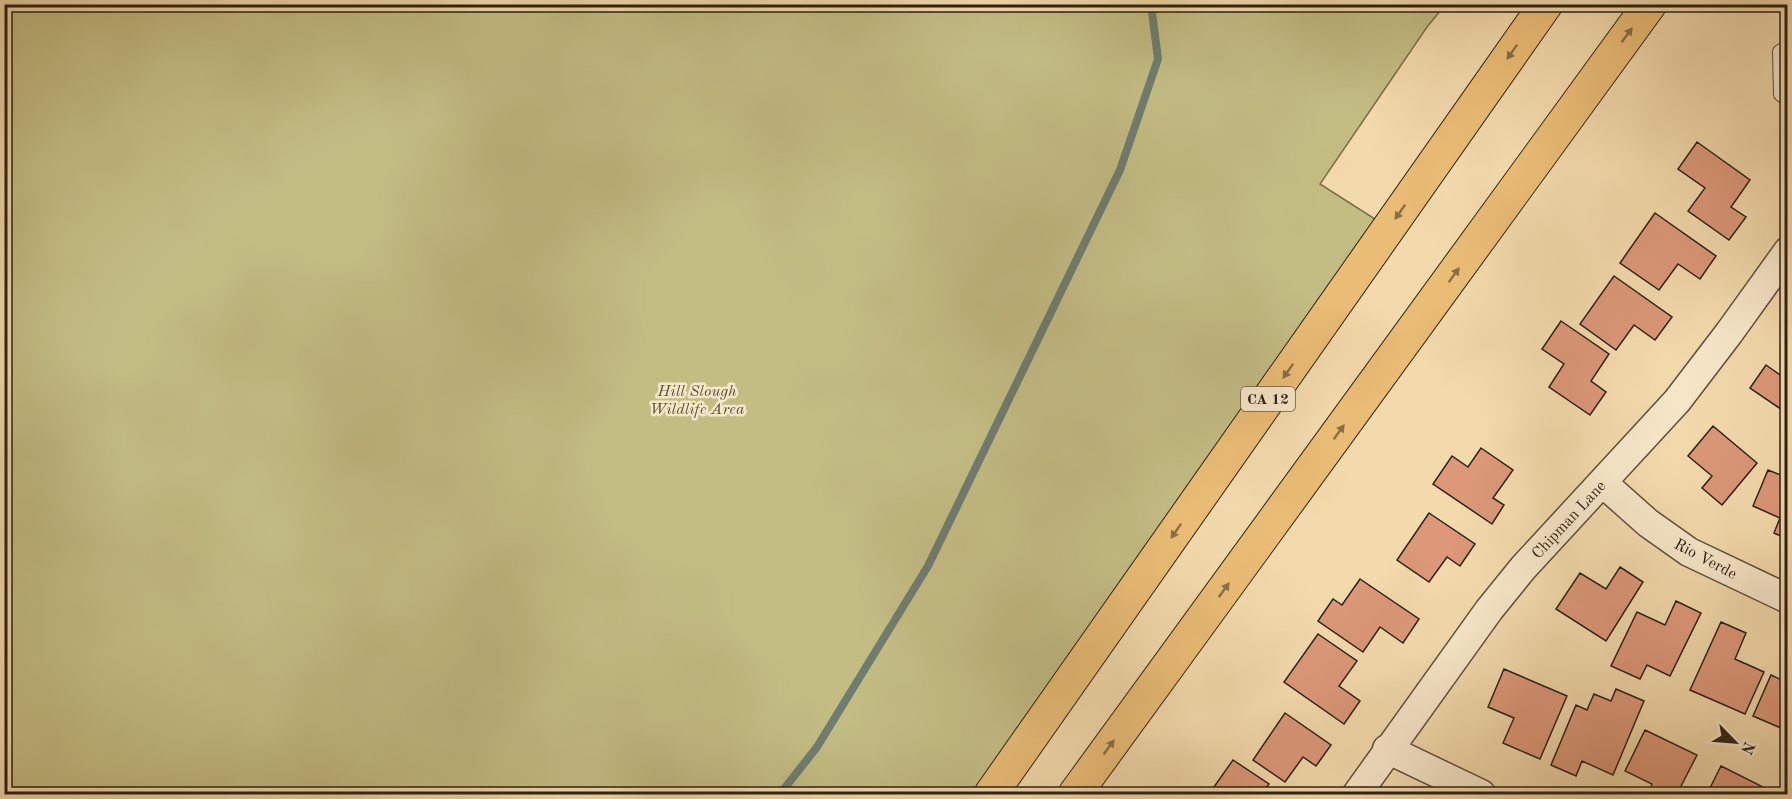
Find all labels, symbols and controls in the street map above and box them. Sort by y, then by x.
one-way arrow [1621,28,1633,44]
one-way arrow [1506,44,1518,60]
one-way arrow [1394,203,1406,219]
one-way arrow [1448,267,1460,283]
one-way arrow [1282,363,1294,379]
park label: Hill Slough Wildlife Area [649,384,745,418]
road number: CA 12 [1241,387,1295,411]
one-way arrow [1333,425,1345,441]
street label: Chipman Lane [1529,478,1610,563]
one-way arrow [1170,522,1182,538]
street label: Rio Verde [1671,537,1739,583]
one-way arrow [1218,582,1230,598]
north arrow [1705,712,1765,772]
text: N [1737,739,1757,757]
one-way arrow [1103,740,1115,756]

